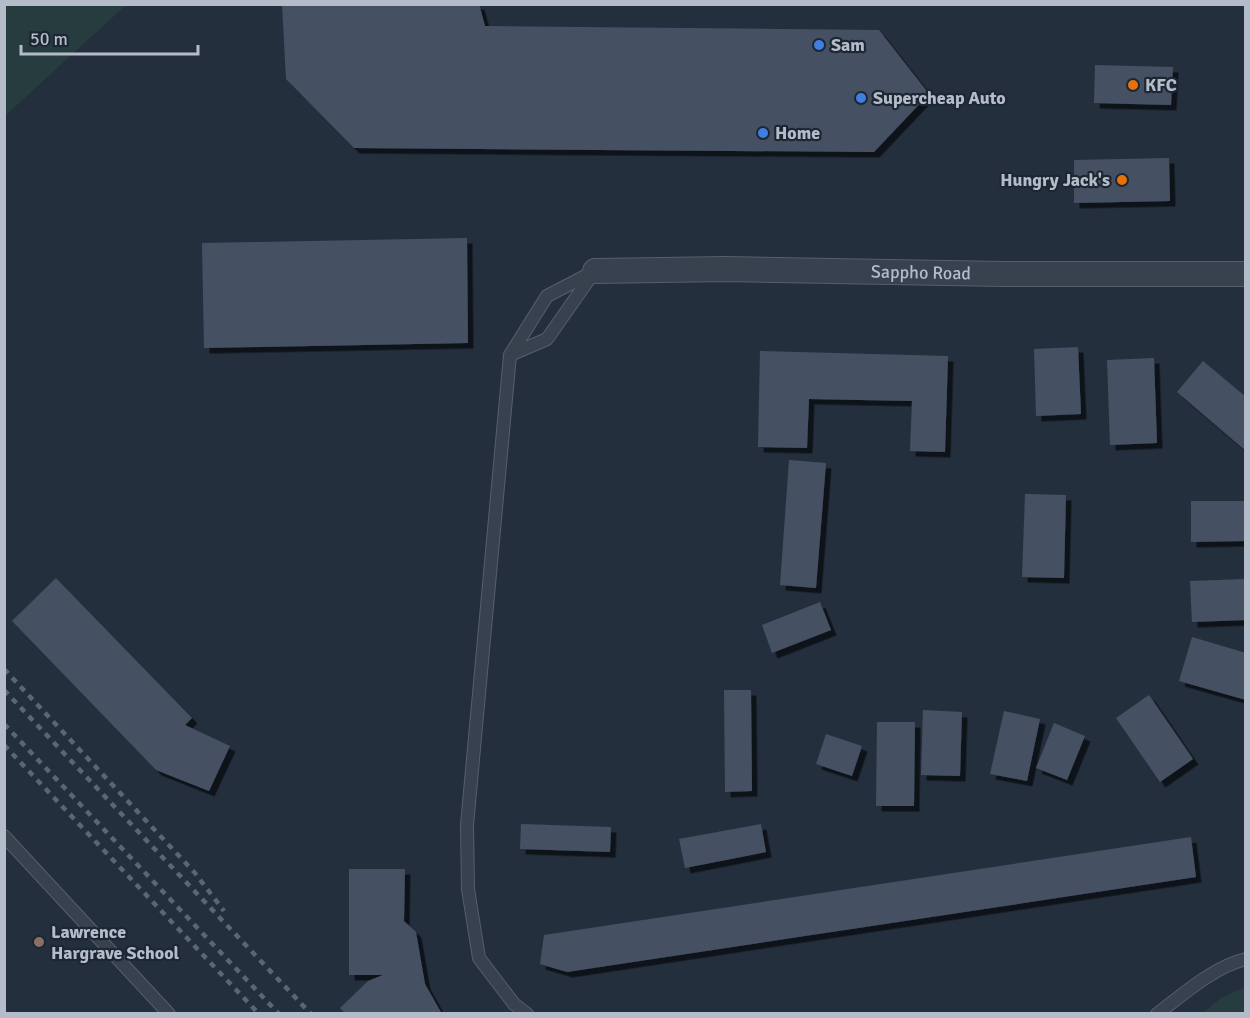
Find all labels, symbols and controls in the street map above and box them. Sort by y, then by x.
scale bar [21,18,198,56]
text: 50 m [30,28,68,50]
place label: Sam [831,34,865,56]
marker: Sam [812,38,826,52]
place label: KFC [1145,74,1177,96]
marker: KFC [1126,78,1140,92]
place label: Supercheap Auto [873,87,1006,109]
marker: Supercheap Auto [854,91,868,105]
place label: Home [775,122,820,144]
marker: Home [756,126,770,140]
place label: Hungry Jack's [1000,169,1110,191]
marker: Hungry Jack's [1115,173,1129,187]
street label: Sappho Road [871,261,971,284]
place label: Lawrence Hargrave School [51,921,180,964]
marker: Lawrence Hargrave School [32,935,46,949]

